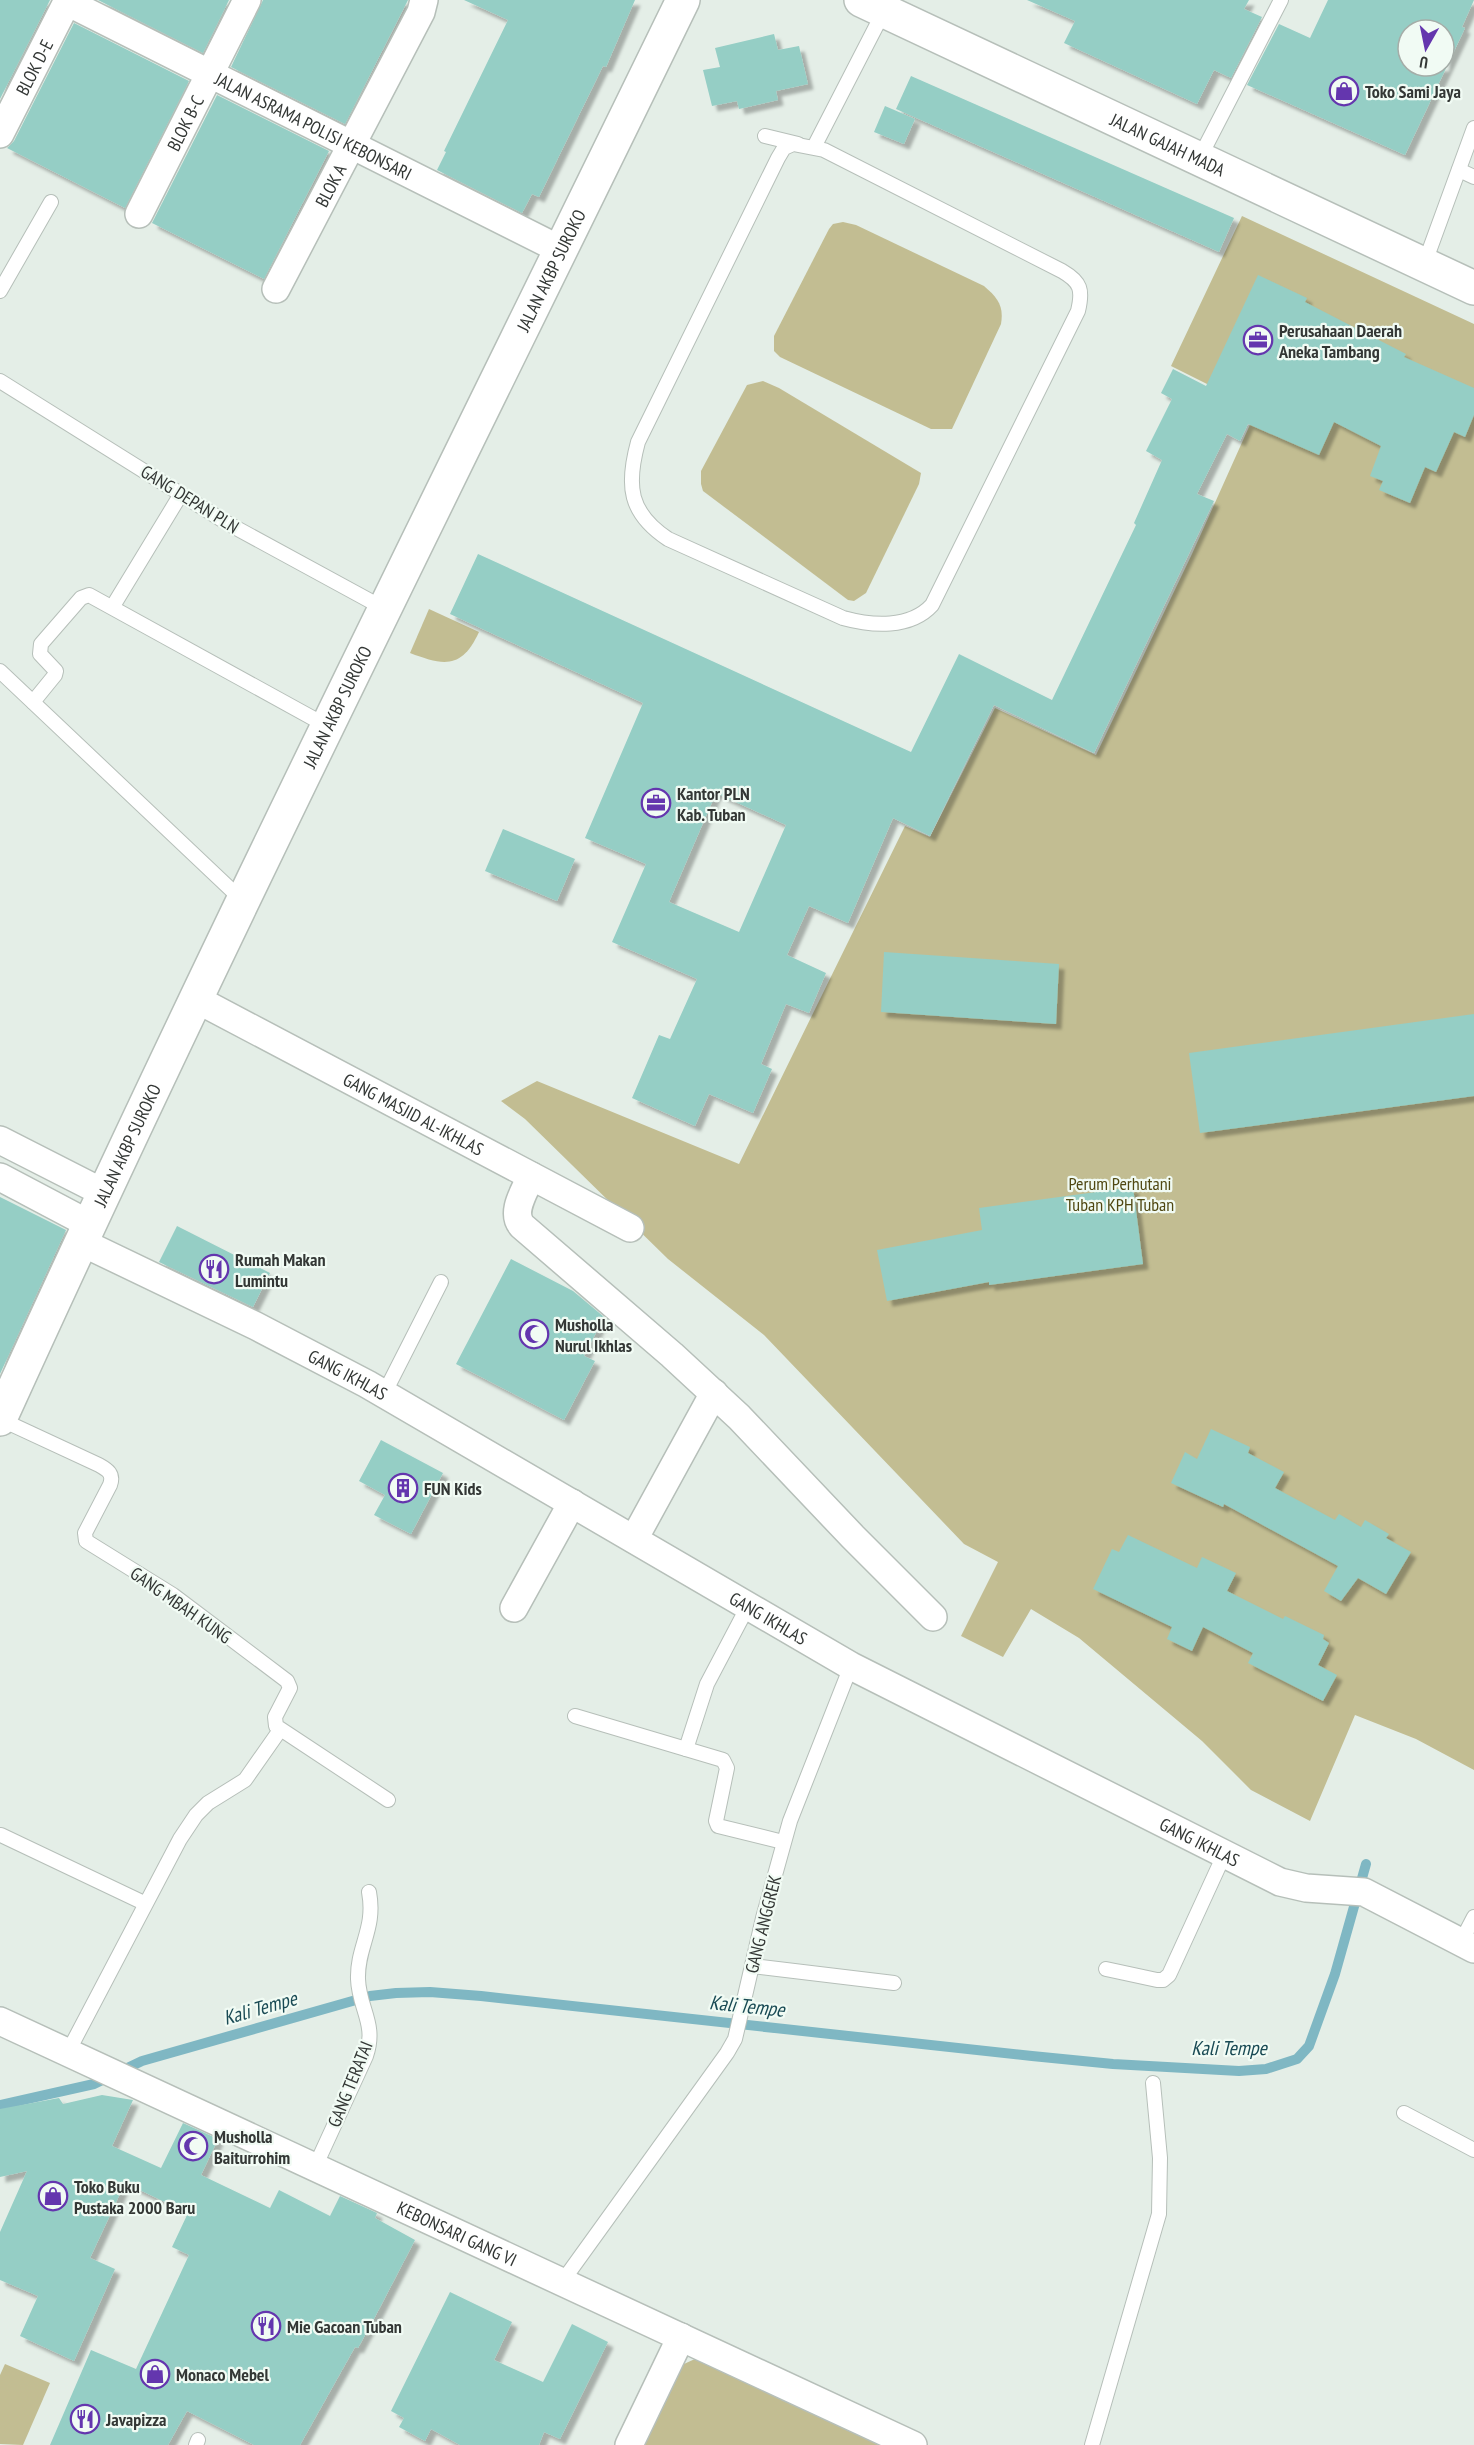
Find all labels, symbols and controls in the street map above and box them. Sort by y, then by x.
north arrow [1396,18,1456,78]
street label: BLOK D-E [10,35,58,99]
text: U [1418,52,1429,73]
street label: JALAN ASRAMA POLISI KEBONSARI [211,66,416,185]
shop icon: Toko Sami Jaya [1328,75,1360,107]
place label: Toko Sami Jaya [1365,80,1461,103]
street label: BLOK B-C [161,91,209,154]
street label: JALAN GAJAH MADA [1106,107,1229,181]
street label: BLOK A [310,160,351,211]
street label: JALAN AKBP SUROKO [511,205,590,336]
place label: Perusahaan Daerah Aneka Tambang [1278,319,1402,363]
office icon: Perusahaan Daerah Aneka Tambang [1242,324,1274,356]
street label: GANG DEPAN PLN [137,460,243,538]
street label: JALAN AKBP SUROKO [297,642,376,772]
place label: Kantor PLN Kab. Tuban [677,782,750,826]
office icon: Kantor PLN Kab. Tuban [640,787,672,819]
street label: GANG MASJID AL-IKHLAS [339,1067,488,1160]
street label: JALAN AKBP SUROKO [88,1080,166,1211]
park label: Perum Perhutani Tuban KPH Tuban [1066,1172,1174,1216]
place label: Rumah Makan Lumintu [235,1248,326,1292]
restaurant icon: Rumah Makan Lumintu [198,1253,230,1285]
place label: Musholla Nurul Ikhlas [555,1313,632,1357]
mosque icon: Musholla Nurul Ikhlas [518,1318,550,1350]
street label: GANG IKHLAS [305,1344,392,1405]
building icon: FUN Kids [387,1472,419,1504]
place label: FUN Kids [424,1477,482,1500]
street label: GANG MBAH KUNG [126,1562,236,1648]
street label: GANG IKHLAS [725,1586,812,1650]
street label: GANG IKHLAS [1156,1812,1244,1871]
street label: GANG ANGGREK [740,1872,786,1975]
water label: Kali Tempe [220,1985,301,2031]
water label: Kali Tempe [708,1989,788,2023]
water label: Kali Tempe [1191,2035,1268,2061]
street label: GANG TERATAI [322,2038,378,2130]
place label: Musholla Baiturrohim [214,2125,290,2169]
mosque icon: Musholla Baiturrohim [177,2130,209,2162]
place label: Toko Buku Pustaka 2000 Baru [74,2175,195,2219]
shop icon: Toko Buku Pustaka 2000 Baru [37,2180,69,2212]
street label: KEBONSARI GANG VI [394,2196,521,2271]
restaurant icon: Mie Gacoan Tuban [250,2310,282,2342]
place label: Mie Gacoan Tuban [287,2315,402,2338]
shop icon: Monaco Mebel [139,2358,171,2390]
place label: Monaco Mebel [176,2363,270,2386]
restaurant icon: Javapizza [69,2403,101,2435]
place label: Javapizza [105,2408,167,2431]

